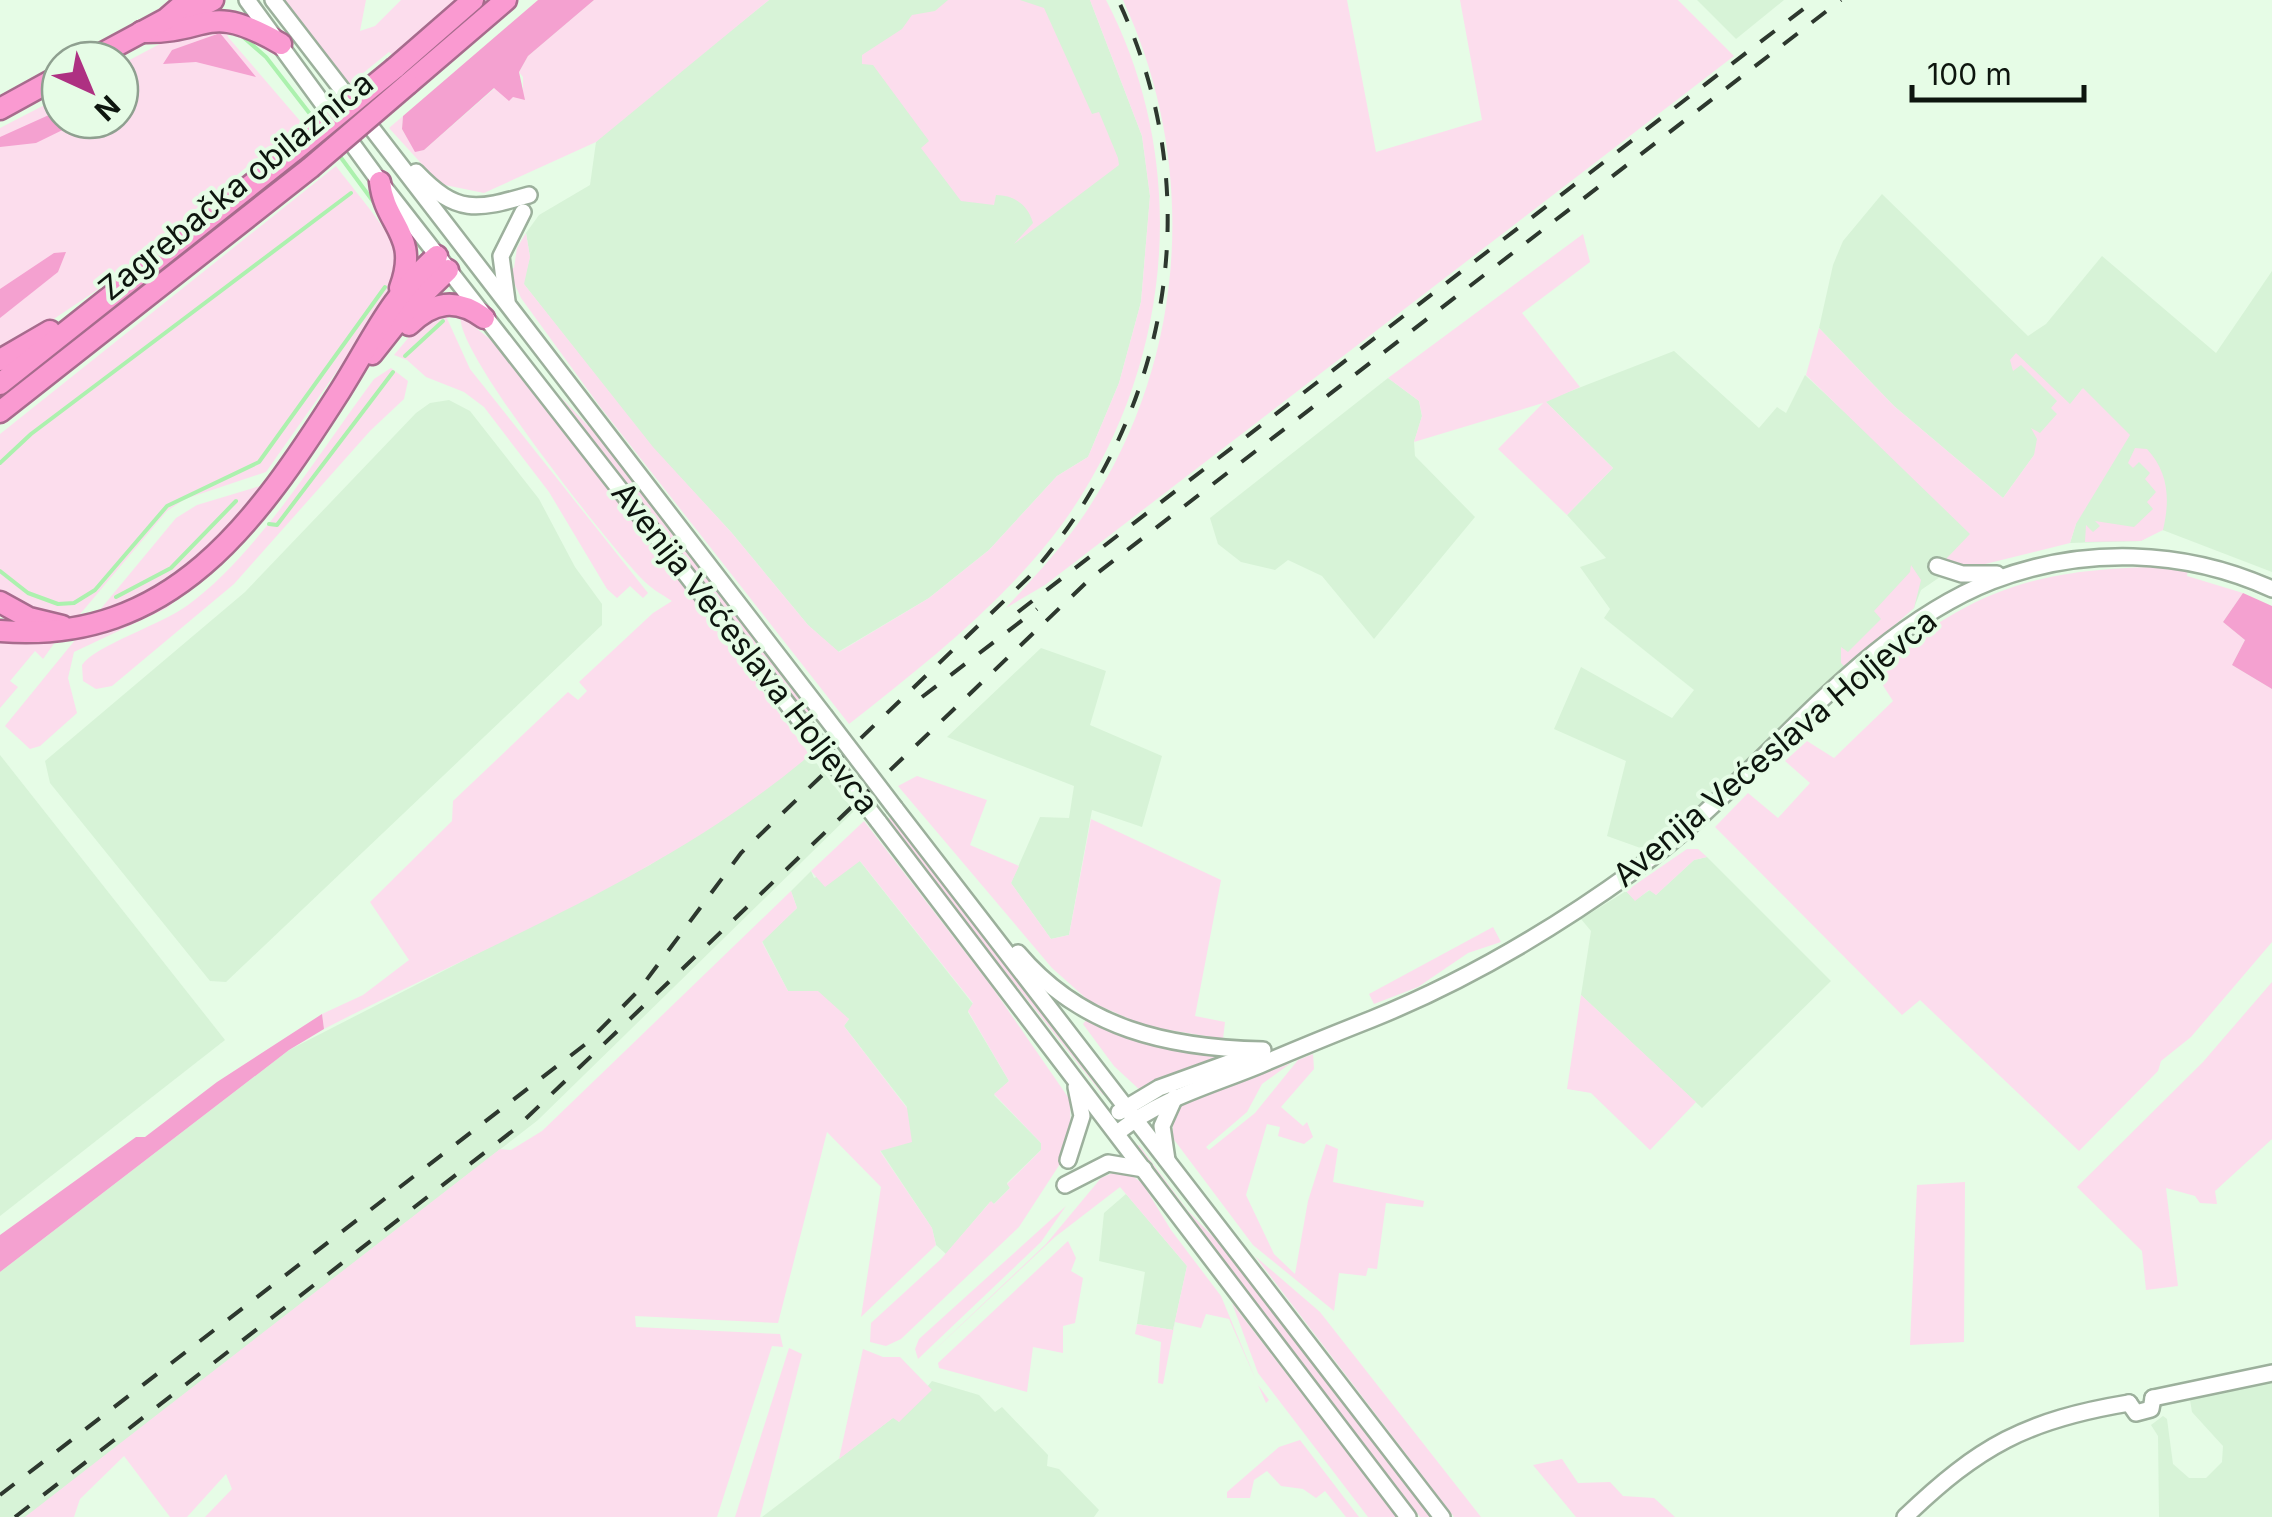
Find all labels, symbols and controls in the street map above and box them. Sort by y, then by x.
north arrow [40,40,140,140]
scale bar [1912,40,2084,102]
text: 100 m [1927,56,2012,92]
street label: Zagrebačka obilaznica [91,63,381,308]
text: N [88,88,127,128]
street label: Avenija Većeslava Holjevca [604,474,887,822]
street label: Avenija Većeslava Holjevca [1605,601,1945,895]

